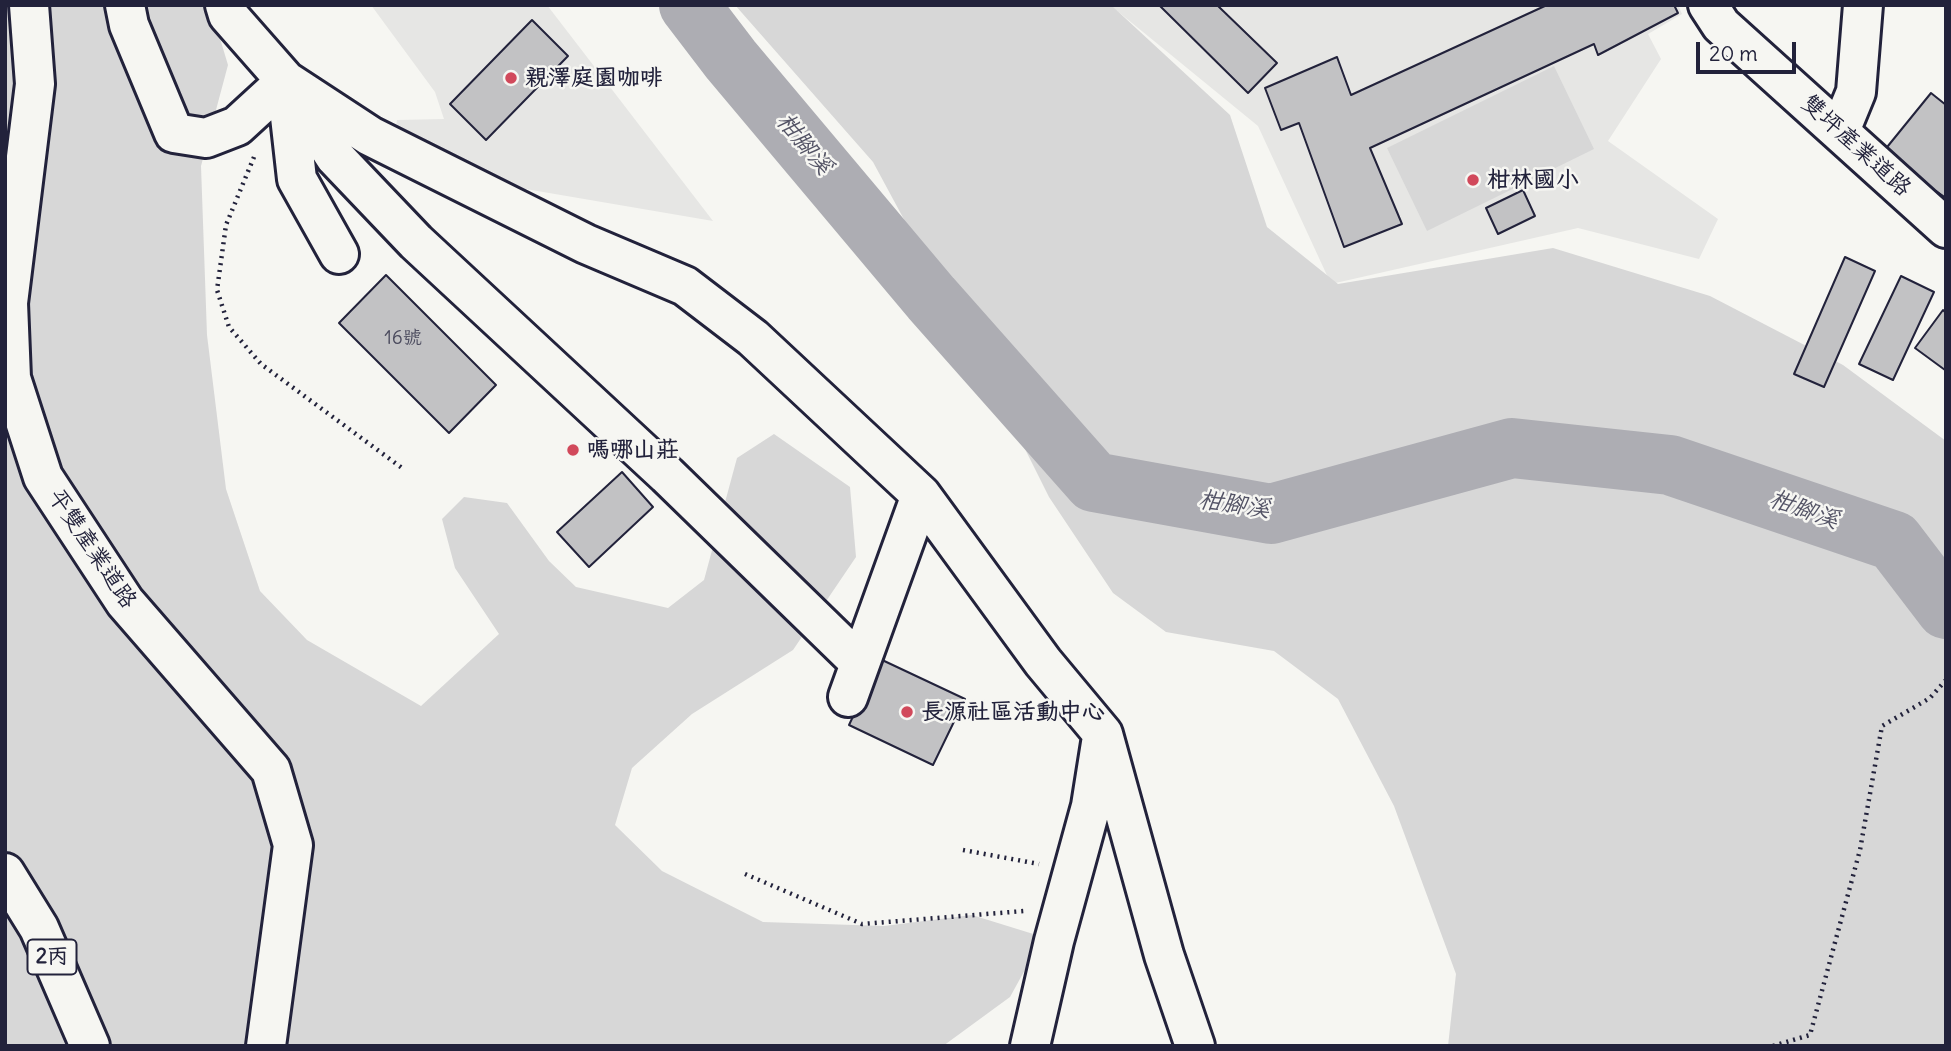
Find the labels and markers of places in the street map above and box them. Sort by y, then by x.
place label: 親澤庭園咖啡 [525,64,663,92]
marker: 親澤庭園咖啡 [503,70,519,86]
place label: 柑林國小 [1487,166,1579,194]
marker: 柑林國小 [1465,172,1481,188]
place label: 嗎哪山莊 [587,436,679,464]
marker: 嗎哪山莊 [565,442,581,458]
place label: 長源社區活動中心 [921,698,1105,726]
marker: 長源社區活動中心 [899,704,915,720]

